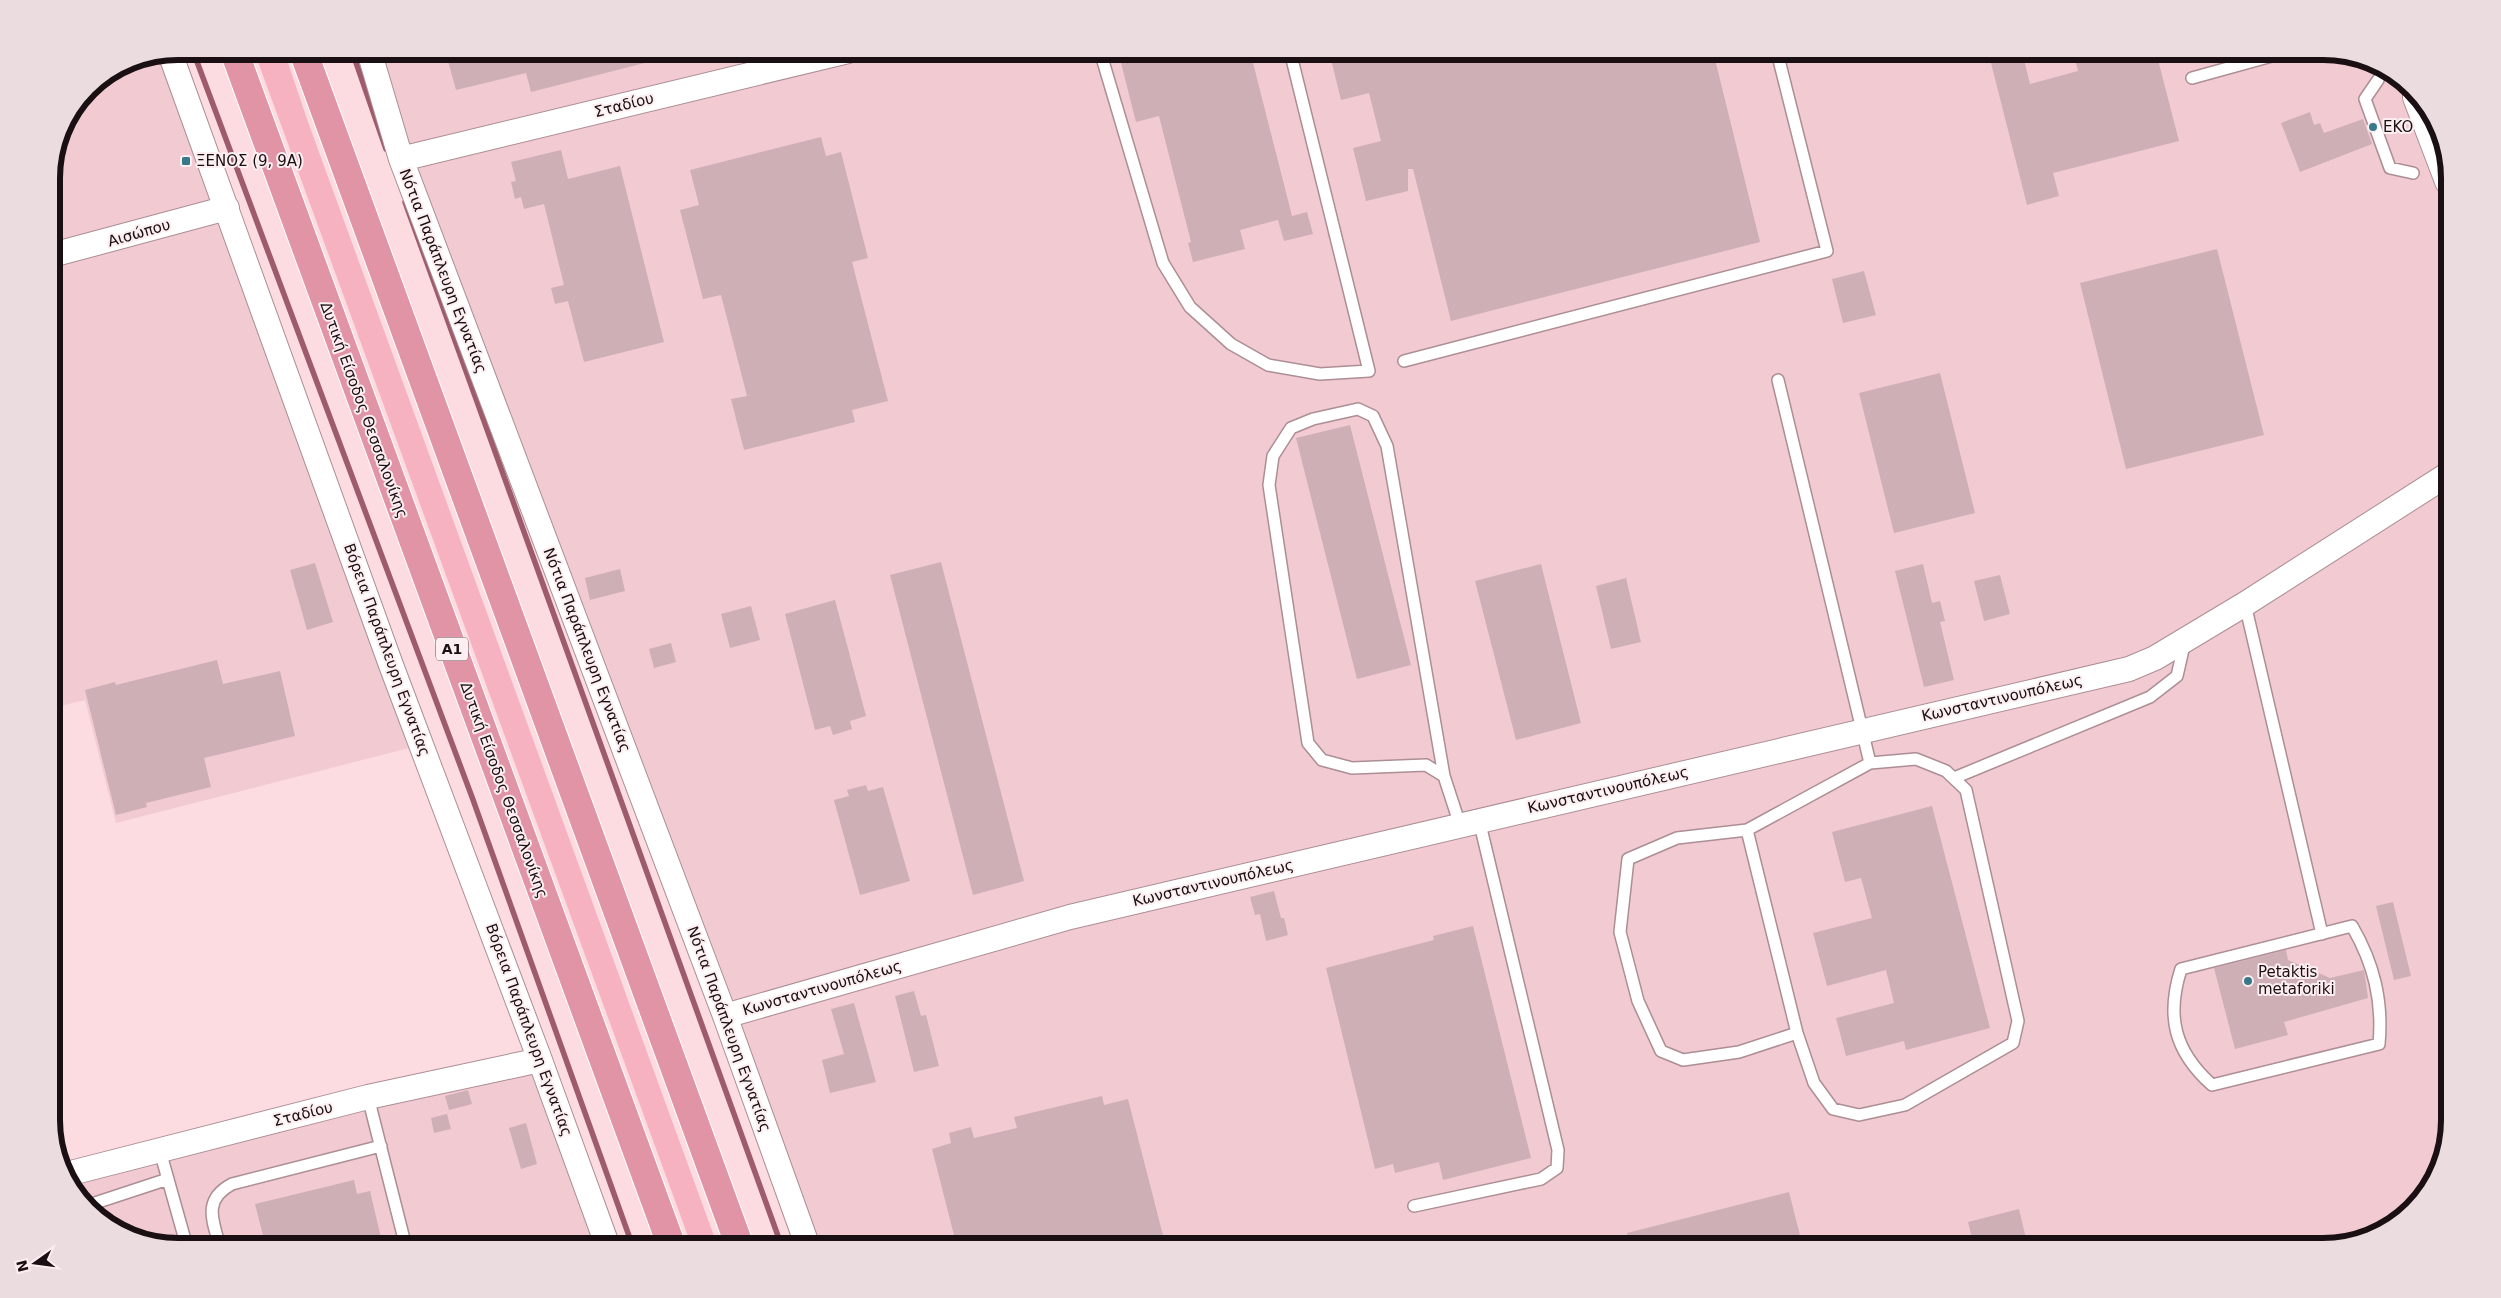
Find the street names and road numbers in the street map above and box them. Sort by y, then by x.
street label: Σταδίου [592,89,656,121]
street label: Νότια Παράπλευρη Εγνατίας [396,166,490,376]
street label: Αισώπου [106,215,172,251]
street label: Δυτική Είσοδος Θεσσαλονίκης [316,299,412,521]
street label: Βόρεια Παράπλευρη Εγνατίας [340,541,434,759]
street label: Νότια Παράπλευρη Εγνατίας [540,545,634,755]
road number: Α1 [436,638,468,661]
street label: Κωνσταντινουπόλεως [1920,671,2084,725]
street label: Δυτική Είσοδος Θεσσαλονίκης [456,679,552,901]
street label: Κωνσταντινουπόλεως [1526,763,1690,817]
street label: Κωνσταντινουπόλεως [1131,856,1295,910]
street label: Βόρεια Παράπλευρη Εγνατίας [482,921,576,1139]
street label: Νότια Παράπλευρη Εγνατίας [683,924,775,1134]
street label: Κωνσταντινουπόλεως [740,957,904,1019]
street label: Σταδίου [271,1098,335,1130]

